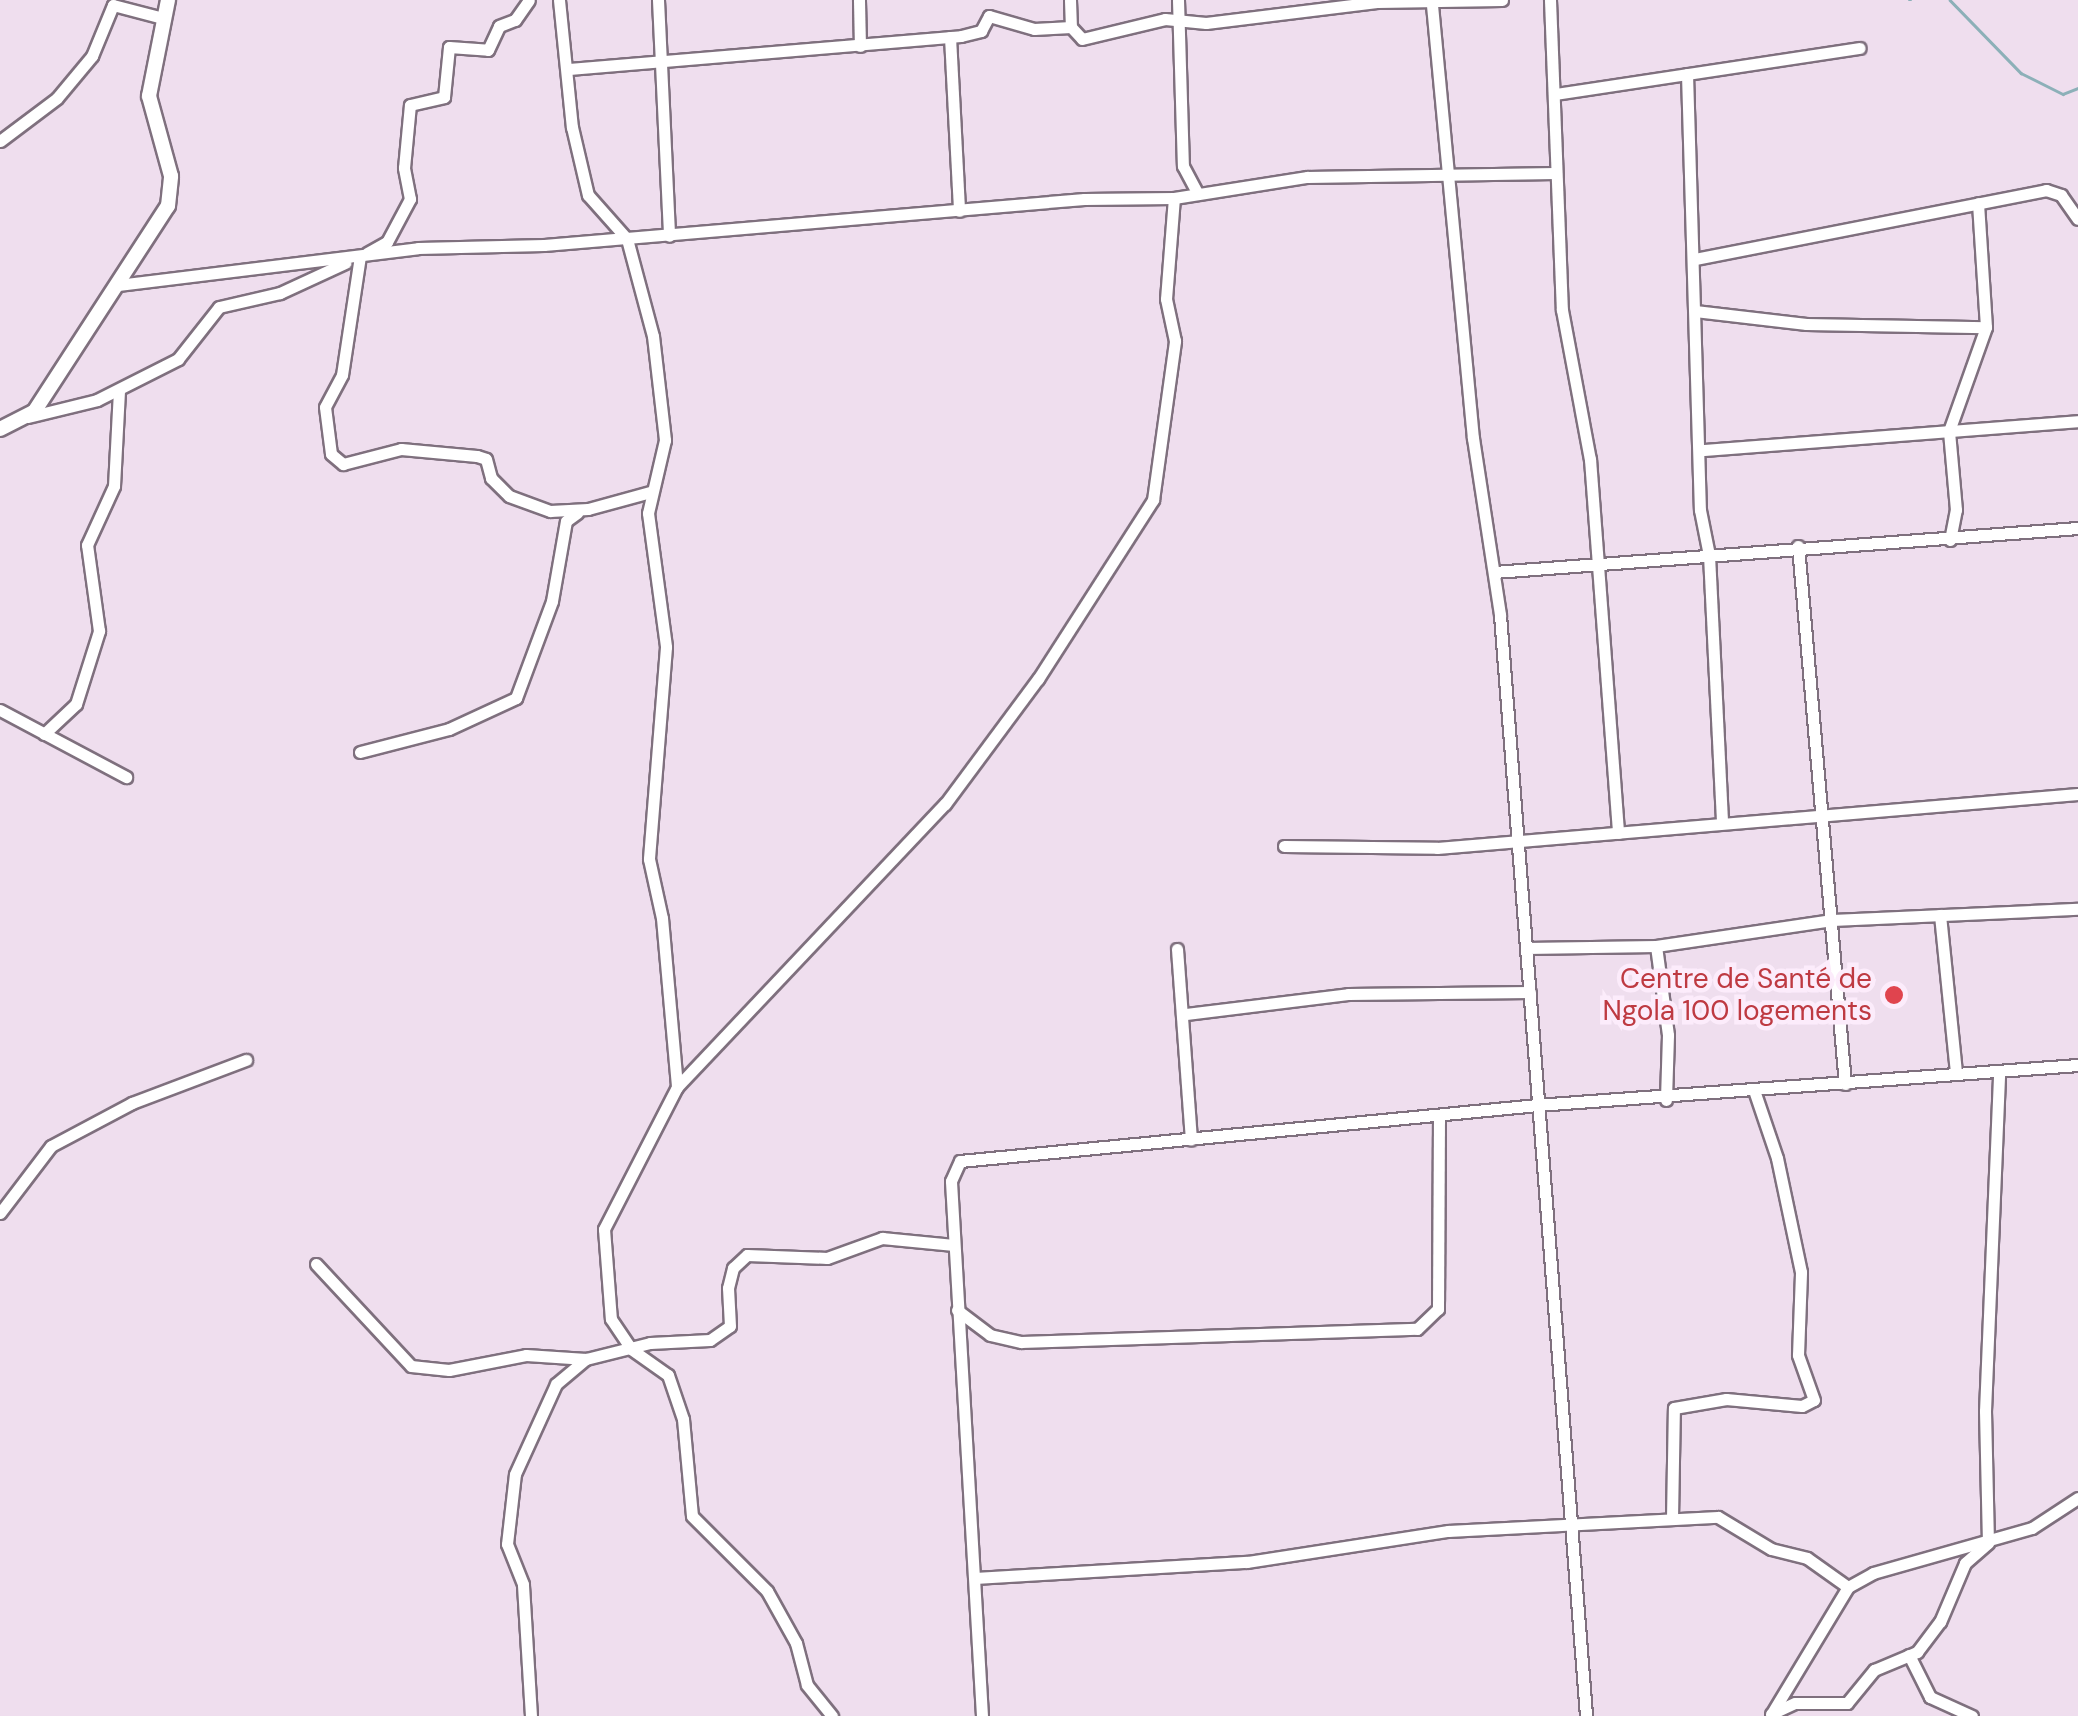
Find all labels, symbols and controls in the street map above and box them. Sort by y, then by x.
place label: Centre de Santé de Ngola 100 logements [1602,962,1872,1028]
marker: Centre de Santé de Ngola 100 logements [1881,982,1907,1008]

